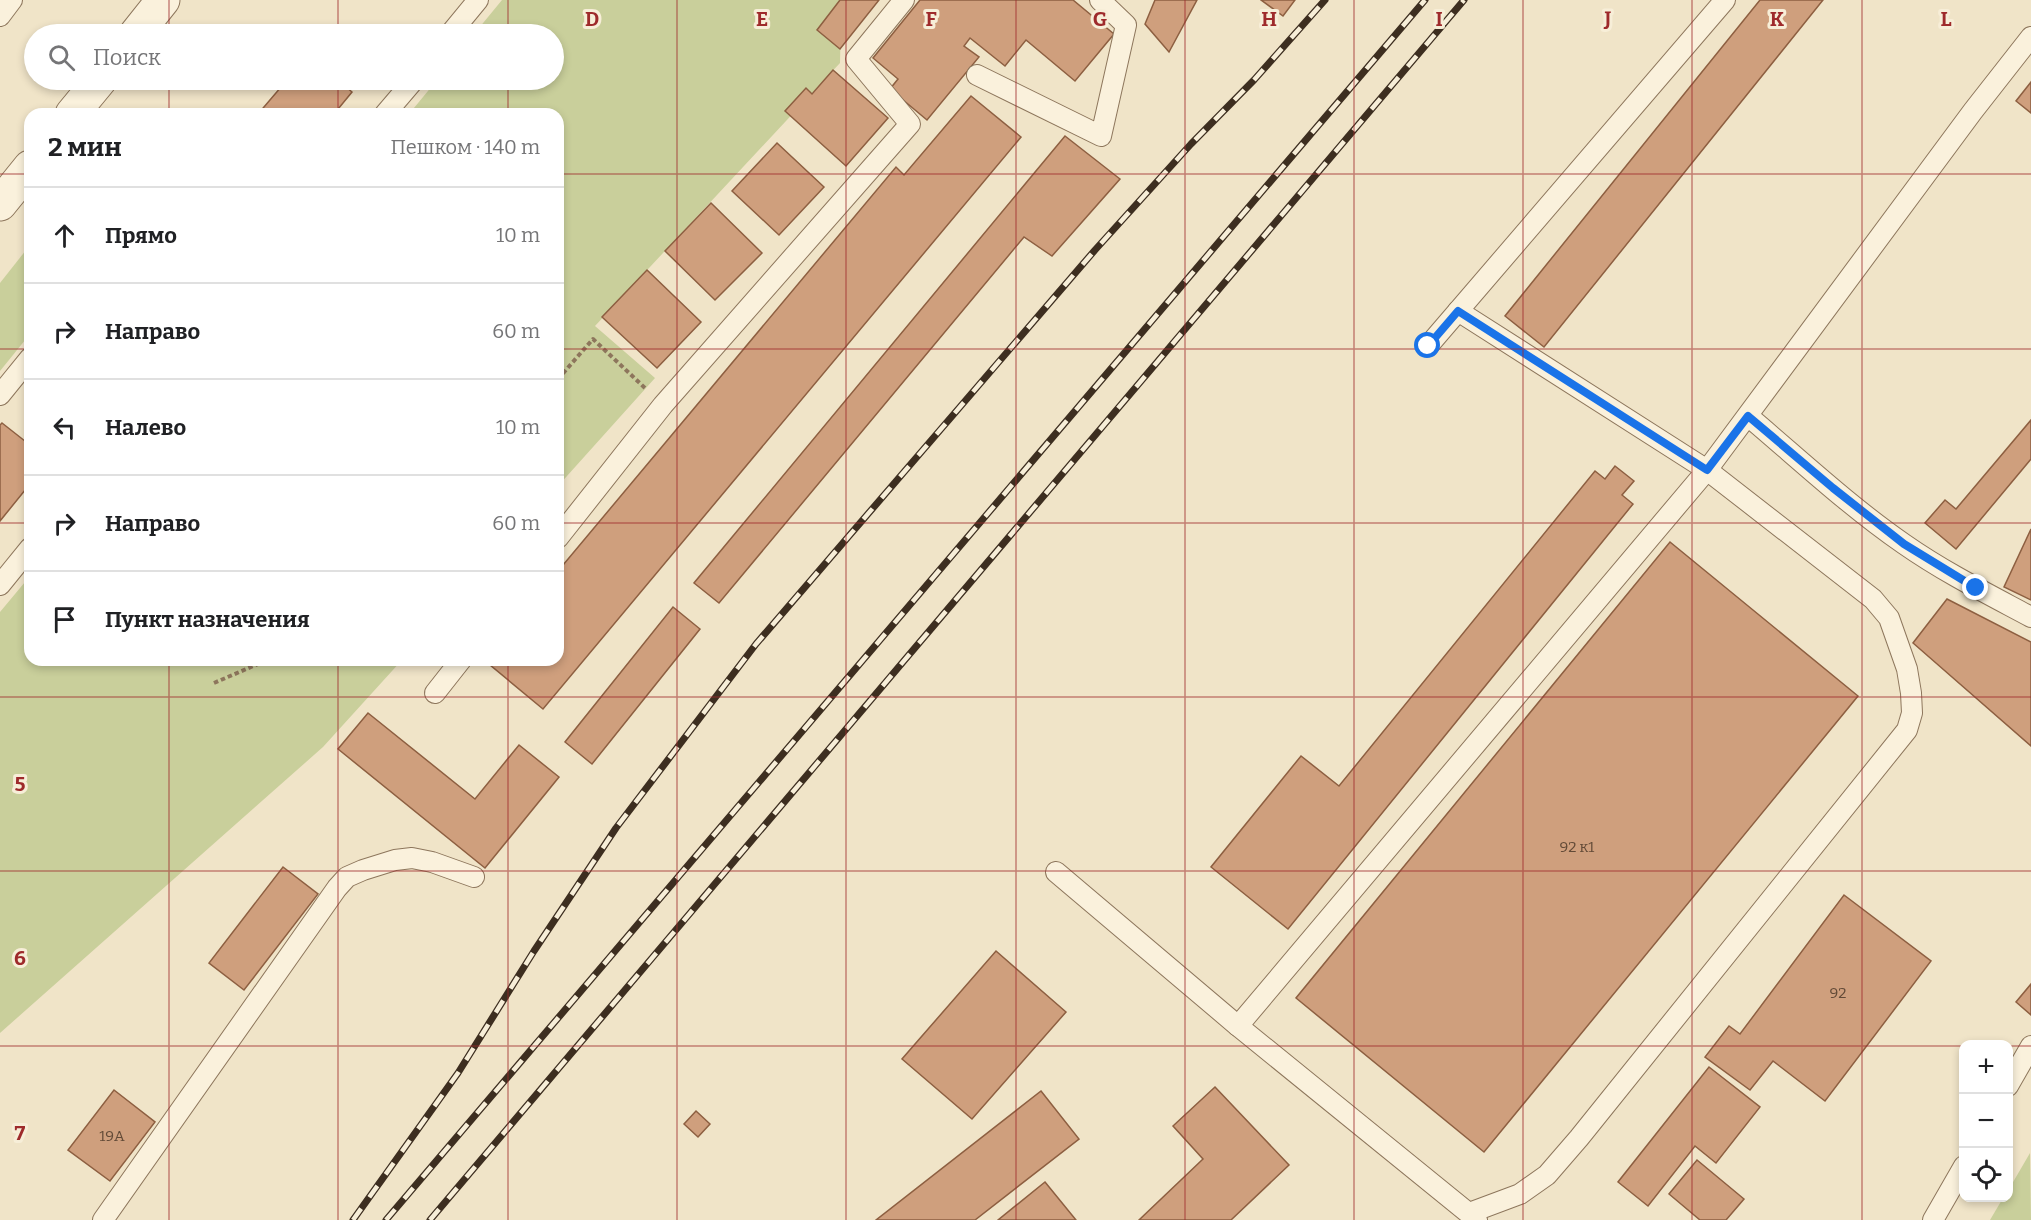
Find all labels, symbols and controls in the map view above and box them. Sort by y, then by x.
text: D [585,7,599,31]
text: E [756,7,768,31]
text: F [925,7,937,31]
text: G [1093,7,1107,31]
text: H [1261,7,1277,31]
text: I [1435,7,1443,31]
text: J [1604,7,1612,31]
text: K [1770,7,1785,31]
text: L [1940,7,1952,31]
search box [24,24,564,90]
icon: search [45,41,78,74]
text: Поиск [93,44,161,71]
text: 2 мин [48,132,122,163]
text: Пешком · 140 m [391,135,540,159]
icon: ahead [48,219,81,252]
text: Прямо [105,222,177,249]
text: 10 m [496,223,540,247]
icon: right [48,315,81,348]
text: Направо [105,318,200,345]
text: 60 m [492,319,540,343]
route start [1414,332,1440,358]
icon: left [48,411,81,444]
text: Налево [105,414,186,441]
text: 10 m [496,415,540,439]
icon: right [48,507,81,540]
text: Направо [105,510,200,537]
text: 60 m [492,511,540,535]
route end [1962,574,1988,600]
icon: arrive [48,603,81,636]
text: Пункт назначения [105,606,310,633]
text: 5 [15,772,26,796]
house number: 92 к1 [1560,838,1594,856]
text: 6 [14,946,26,970]
house number: 92 [1830,984,1846,1002]
map controls [1959,1040,2013,1202]
button: + [1959,1040,2013,1094]
button: − [1959,1094,2013,1148]
text: 7 [15,1121,26,1145]
house number: 19А [99,1127,125,1145]
button: locate [1959,1148,2013,1202]

